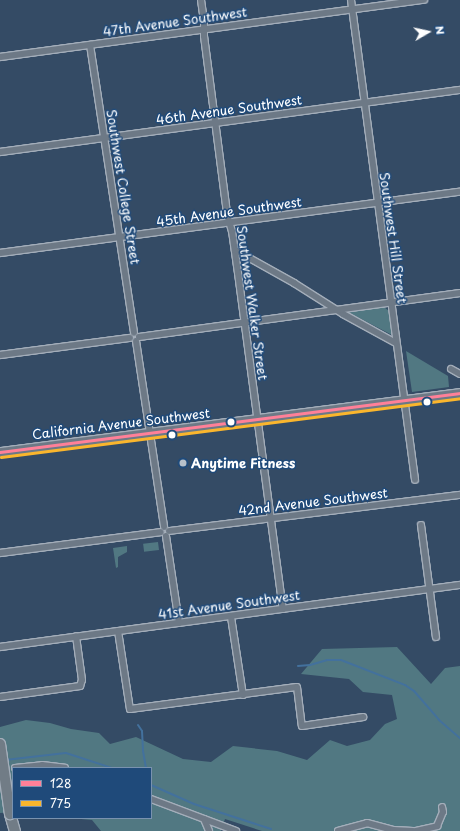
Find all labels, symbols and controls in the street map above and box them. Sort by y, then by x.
street label: 47th Avenue Southwest [102,4,248,40]
north arrow [408,12,448,52]
text: N [431,24,449,36]
street label: 46th Avenue Southwest [155,92,303,128]
street label: Southwest College Street [103,108,143,266]
street label: Southwest Hill Street [376,171,410,305]
street label: 45th Avenue Southwest [155,194,303,230]
street label: Southwest Walker Street [233,224,271,382]
unlabelled marker [422,397,432,407]
street label: California Avenue Southwest [31,405,211,443]
unlabelled marker [226,417,236,427]
unlabelled marker [167,430,177,440]
place label: Anytime Fitness [191,455,296,471]
marker: Anytime Fitness [178,458,188,468]
street label: 42nd Avenue Southwest [238,485,388,519]
street label: 41st Avenue Southwest [157,587,301,623]
legend [12,767,152,819]
text: 128 [50,774,71,792]
text: 775 [50,794,71,812]

